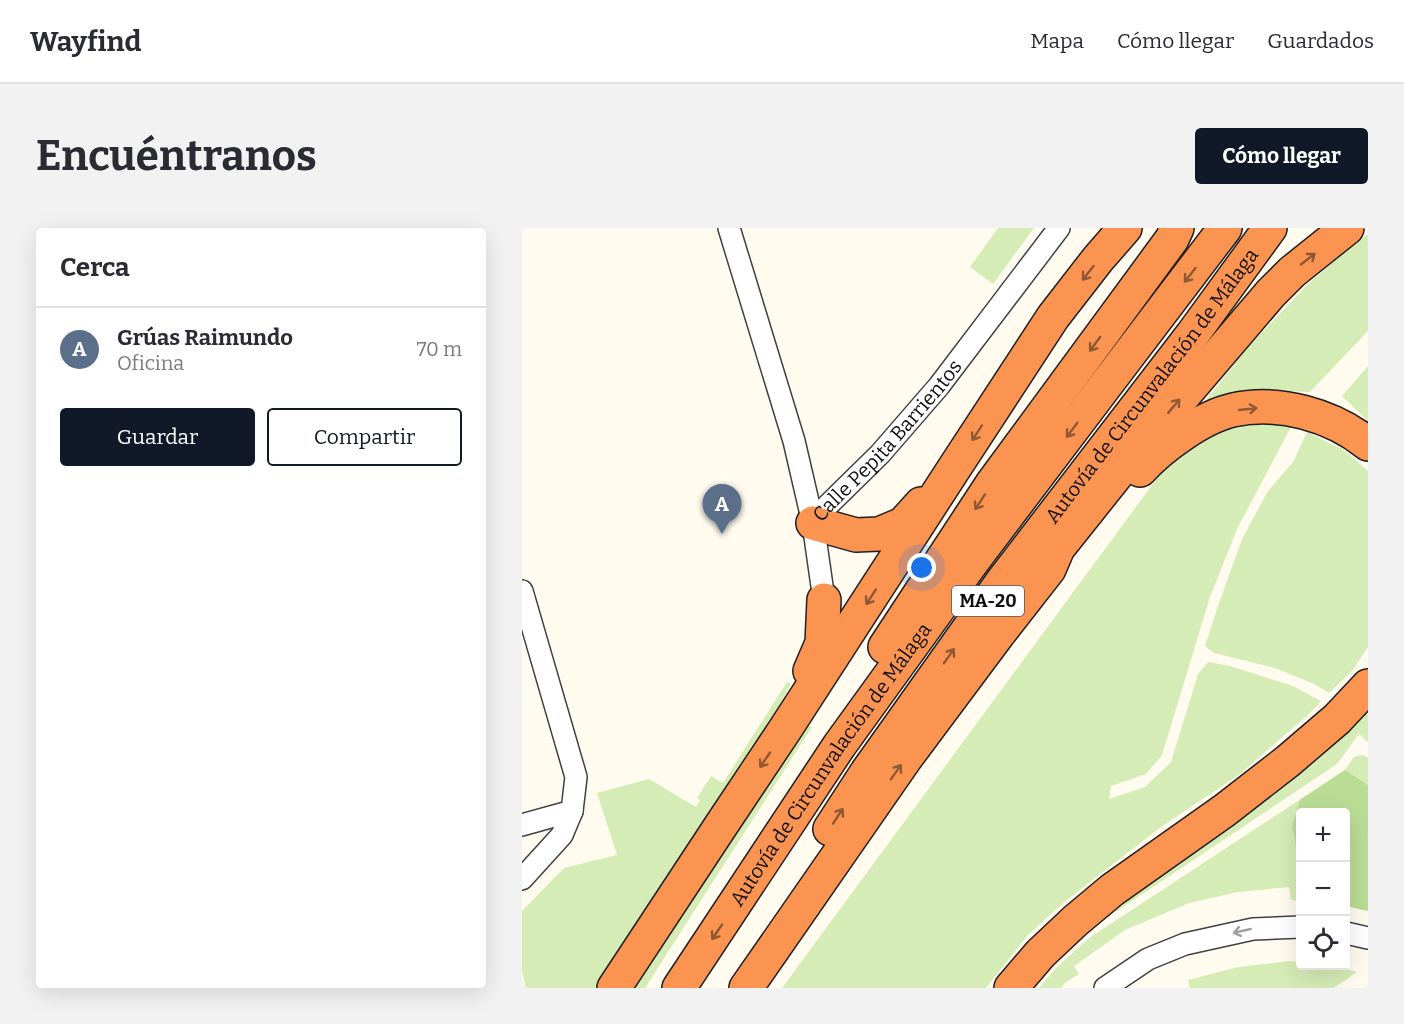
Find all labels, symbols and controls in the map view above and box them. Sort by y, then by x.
text: Wayfind [30,25,141,58]
text: Mapa [1030,28,1084,54]
text: Cómo llegar [1117,28,1234,54]
text: Guardados [1267,28,1374,54]
button: Cómo llegar [1195,128,1368,184]
text: Encuéntranos [36,131,317,181]
street label: Autovía de Circunvalación de Málaga [1040,243,1263,528]
text: Cerca [60,252,130,283]
one-way arrow [1300,252,1315,266]
one-way arrow [1081,264,1094,280]
one-way arrow [1183,266,1196,282]
text: Grúas Raimundo [117,324,293,351]
one-way arrow [1089,336,1102,352]
text: A [72,337,87,361]
text: 70 m [416,337,462,361]
text: Oficina [117,351,184,375]
street label: Calle Pepita Barrientos [807,355,967,526]
one-way arrow [1167,398,1180,414]
one-way arrow [1237,403,1257,414]
button: Guardar [60,408,255,466]
button: Compartir [267,408,462,466]
one-way arrow [1065,421,1078,437]
one-way arrow [971,424,983,441]
pin: A [702,484,742,534]
one-way arrow [974,493,986,510]
your location [907,553,936,582]
road number: MA-20 [952,586,1024,616]
one-way arrow [865,588,877,605]
street label: Autovía de Circunvalación de Málaga [725,618,936,911]
one-way arrow [943,649,955,665]
one-way arrow [759,752,771,768]
one-way arrow [890,765,902,781]
one-way arrow [832,808,845,825]
map controls [1296,808,1350,970]
button: + [1296,808,1350,862]
button: − [1296,862,1350,916]
button: locate [1296,916,1350,970]
one-way arrow [710,923,723,940]
one-way arrow [1233,926,1253,937]

